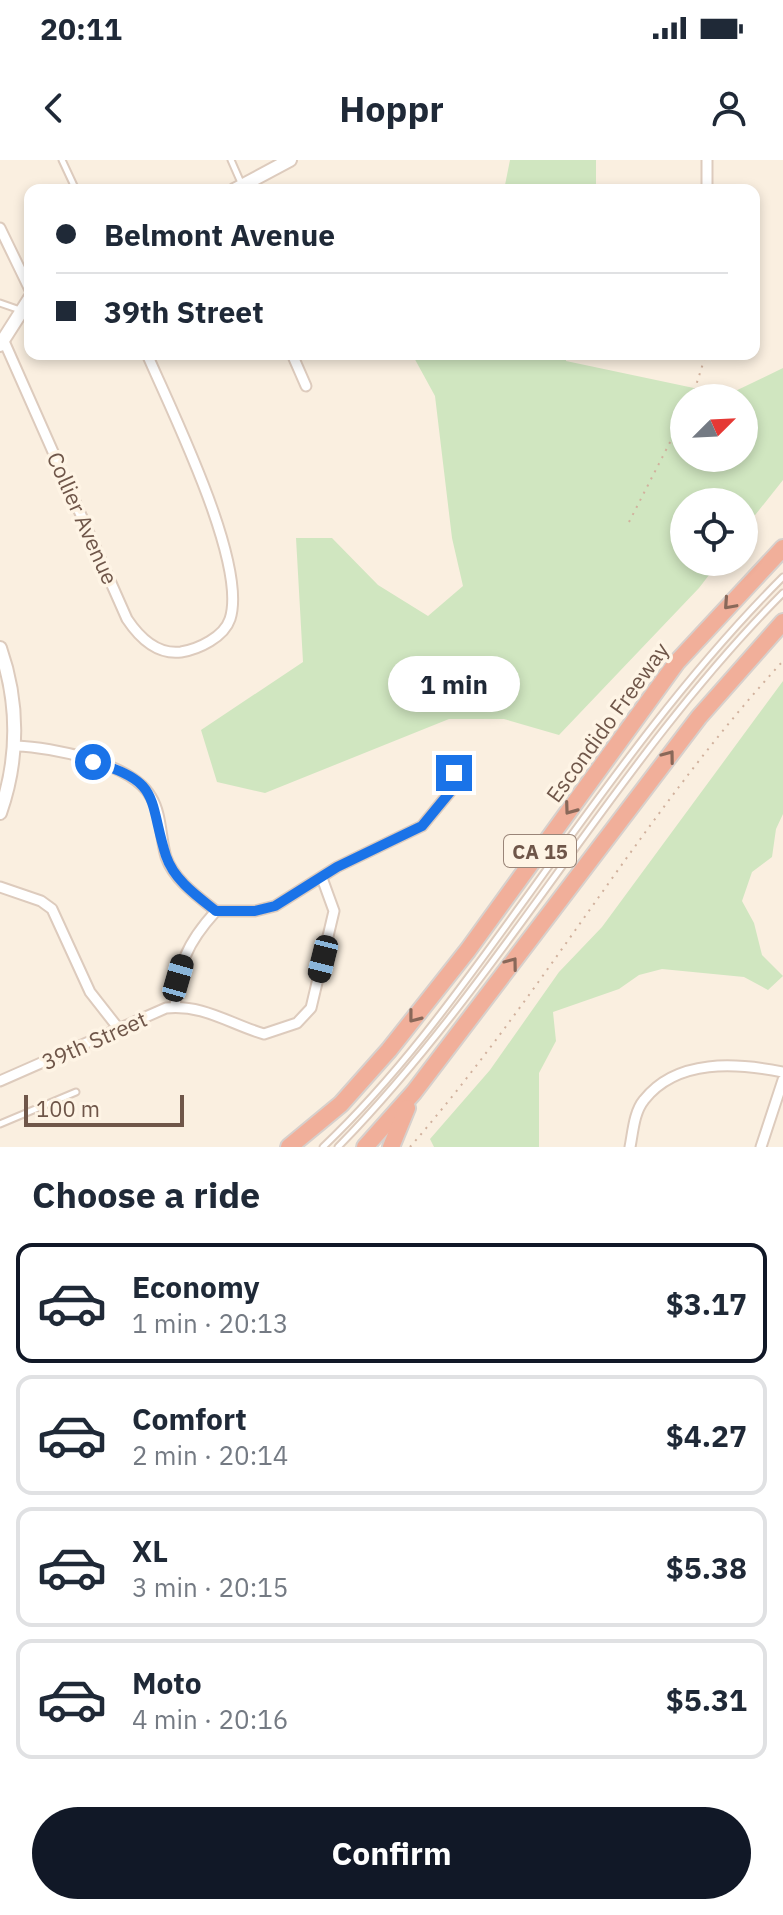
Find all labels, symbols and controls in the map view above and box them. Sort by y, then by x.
text: 20:11 [40,9,122,48]
text: Hoppr [339,85,444,132]
icon: back [32,86,76,130]
icon: person [707,86,751,130]
text: Belmont Avenue [104,215,335,254]
text: 39th Street [104,292,264,331]
north arrow [670,384,758,472]
map controls [670,384,758,576]
street label: Collier Avenue [41,447,125,589]
button: locate [670,488,758,576]
one-way arrow [724,595,738,609]
street label: Escondido Freeway [539,636,675,808]
callout: 1 min [388,657,520,713]
text: 1 min [420,667,488,701]
route start [75,744,111,780]
one-way arrow [660,750,674,765]
route end [436,755,472,791]
one-way arrow [565,800,580,815]
road number: CA 15 [504,835,576,867]
car [306,933,340,985]
car [160,952,196,1004]
one-way arrow [502,957,516,972]
street label: 39th Street [37,1004,151,1076]
one-way arrow [410,1008,424,1023]
scale bar [24,1091,184,1127]
text: 100 m [36,1094,100,1123]
text: Choose a ride [32,1171,260,1218]
icon: car [36,1267,108,1339]
text: Economy [132,1267,260,1306]
text: $3.17 [666,1284,747,1323]
text: 1 min · 20:13 [132,1306,288,1340]
icon: car [36,1399,108,1471]
text: Comfort [132,1399,247,1438]
text: $4.27 [666,1416,747,1455]
text: 2 min · 20:14 [132,1438,288,1472]
icon: car [36,1531,108,1603]
text: XL [132,1531,168,1570]
text: $5.38 [666,1548,747,1587]
text: 3 min · 20:15 [132,1570,288,1604]
icon: car [36,1663,108,1735]
text: Moto [132,1663,202,1702]
text: $5.31 [666,1680,747,1719]
text: 4 min · 20:16 [132,1702,288,1736]
button: Confirm [32,1807,751,1899]

